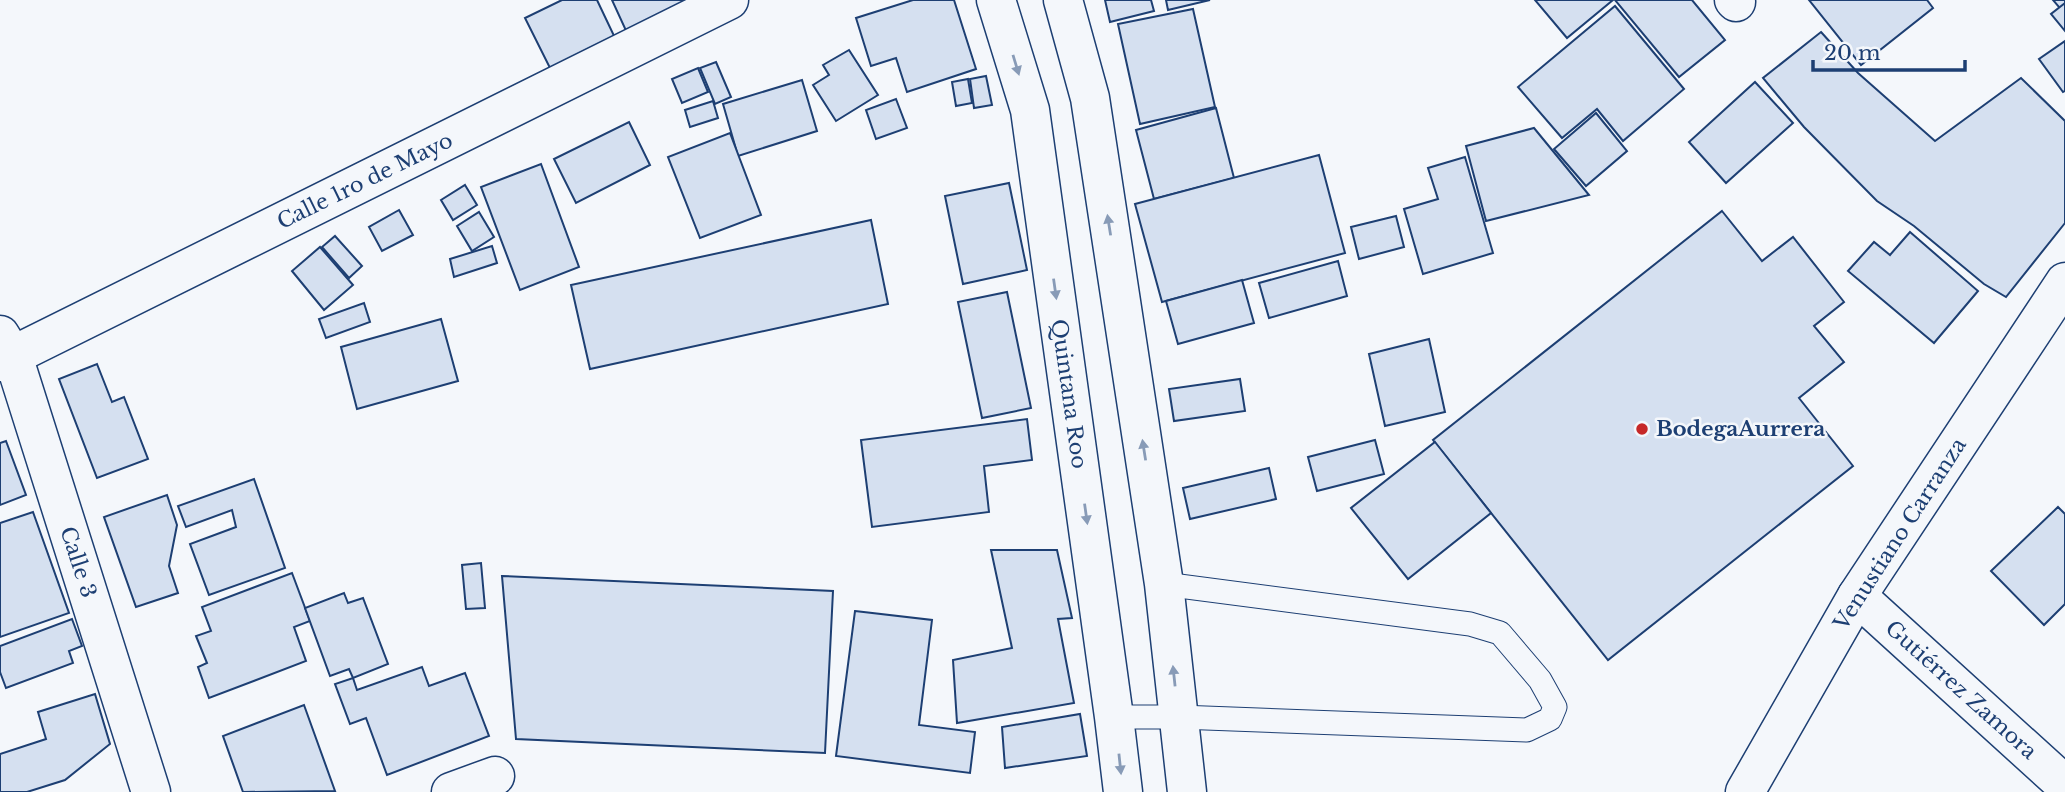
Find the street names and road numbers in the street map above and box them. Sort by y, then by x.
street label: Calle 1ro de Mayo [273,127,457,235]
street label: Quintana Roo [1046,317,1092,471]
street label: Venustiano Carranza [1828,433,1972,636]
street label: Calle 3 [54,523,102,601]
street label: Gutiérrez Zamora [1880,615,2042,765]

